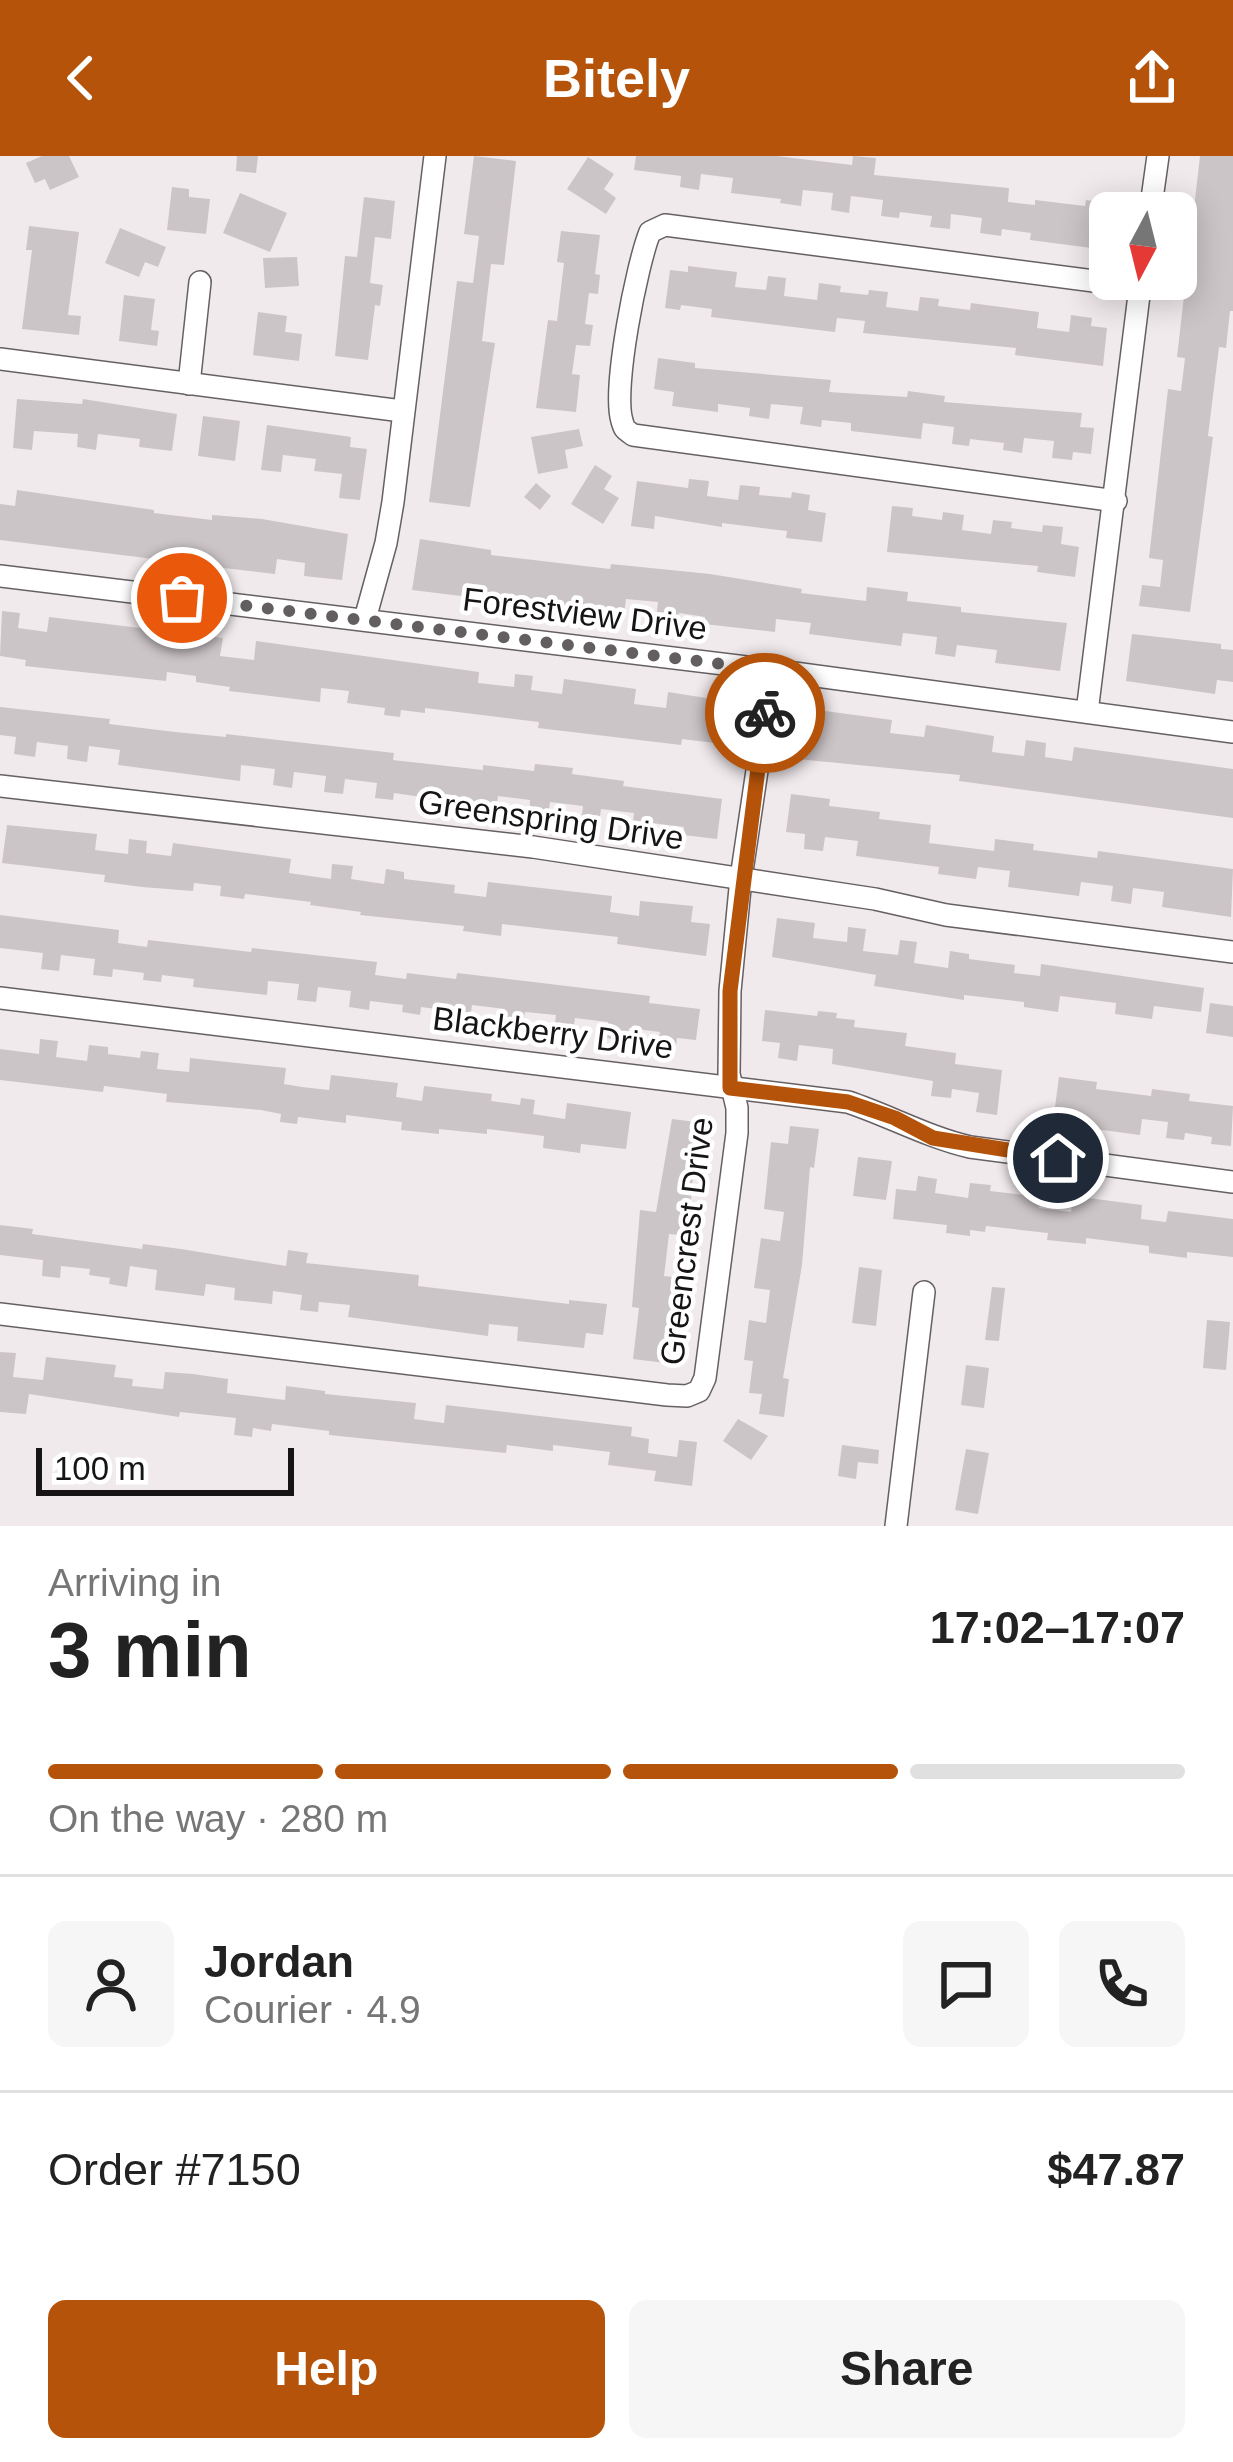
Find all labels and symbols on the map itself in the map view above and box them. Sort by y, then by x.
north arrow [1089,192,1197,300]
pin [131,547,233,649]
street label: Forestview Drive [461,580,709,647]
courier [705,653,825,773]
street label: Greenspring Drive [416,783,686,856]
street label: Blackberry Drive [431,999,675,1066]
pin [1007,1107,1109,1209]
street label: Greencrest Drive [653,1115,720,1367]
scale bar [36,1442,294,1495]

